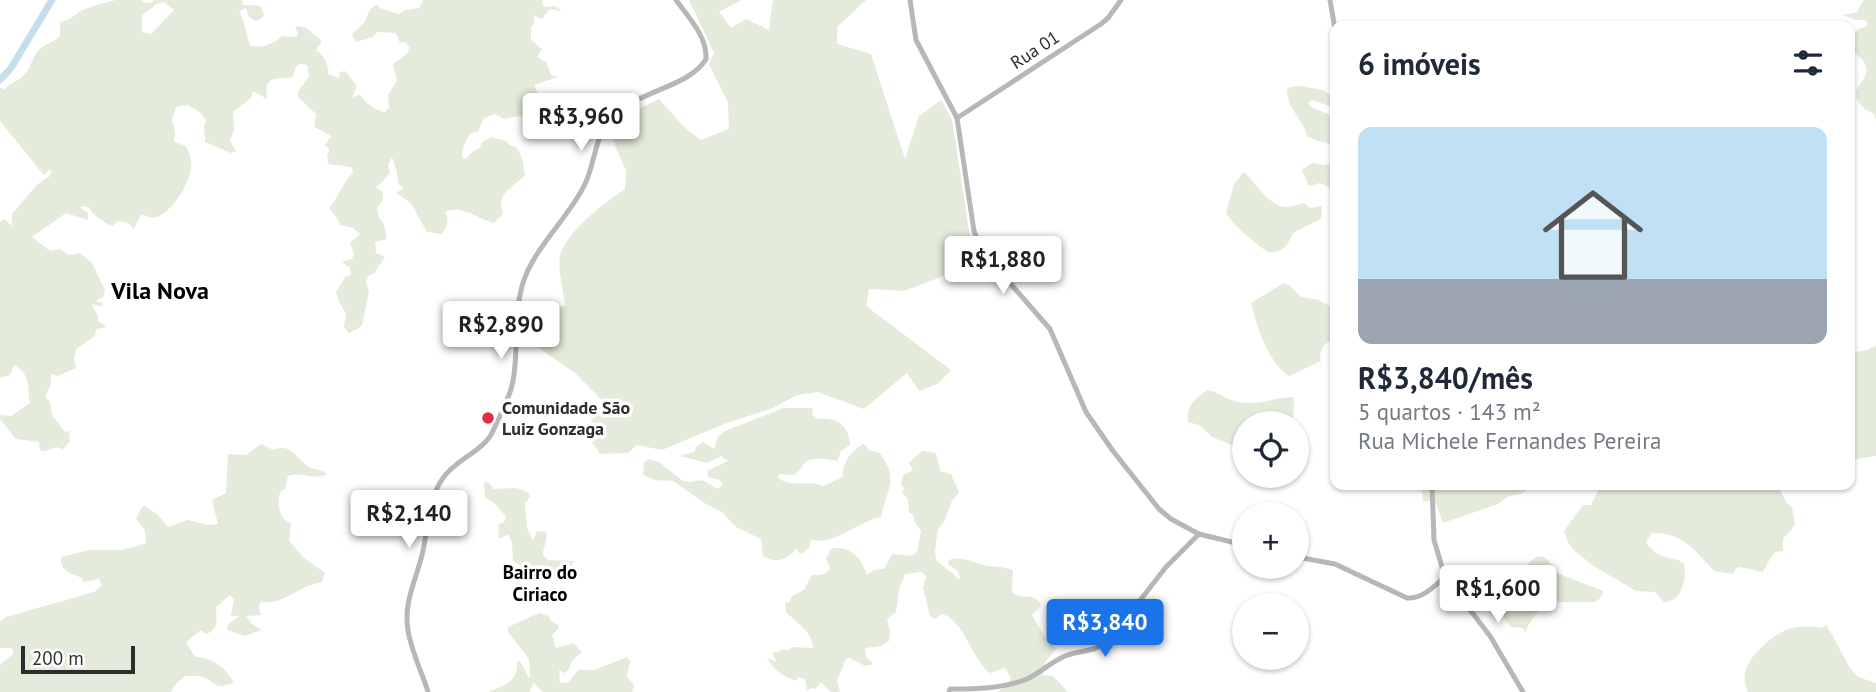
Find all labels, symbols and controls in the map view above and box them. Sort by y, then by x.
street label: Rua 01 [1006,25,1063,74]
text: 6 imóveis [1358,44,1481,83]
icon: filters [1789,44,1827,82]
pin: R$3,960 [516,94,646,153]
text: R$3,960 [539,101,623,130]
icon: home [1530,172,1656,298]
pin: R$1,880 [938,236,1068,296]
text: R$1,880 [961,244,1045,273]
district label: Vila Nova [110,275,209,306]
pin: R$2,890 [436,302,566,361]
text: R$2,890 [459,309,543,338]
text: R$3,840/mês [1358,358,1533,397]
place label: Comunidade São Luiz Gonzaga [502,396,630,440]
text: 5 quartos · 143 m² [1358,397,1541,426]
marker: Comunidade São Luiz Gonzaga [480,410,496,426]
map controls [1232,411,1309,670]
button: locate [1232,411,1309,488]
text: Rua Michele Fernandes Pereira [1358,426,1661,455]
pin: R$2,140 [344,490,474,550]
text: R$2,140 [367,498,451,527]
button: + [1232,502,1309,579]
district label: Bairro do Ciriaco [503,560,577,606]
pin: R$1,600 [1433,566,1563,625]
text: R$1,600 [1456,573,1540,602]
button: − [1232,593,1309,670]
pin: R$3,840 [1040,600,1170,659]
text: R$3,840 [1063,607,1147,636]
scale bar [21,643,135,675]
text: 200 m [32,646,84,670]

